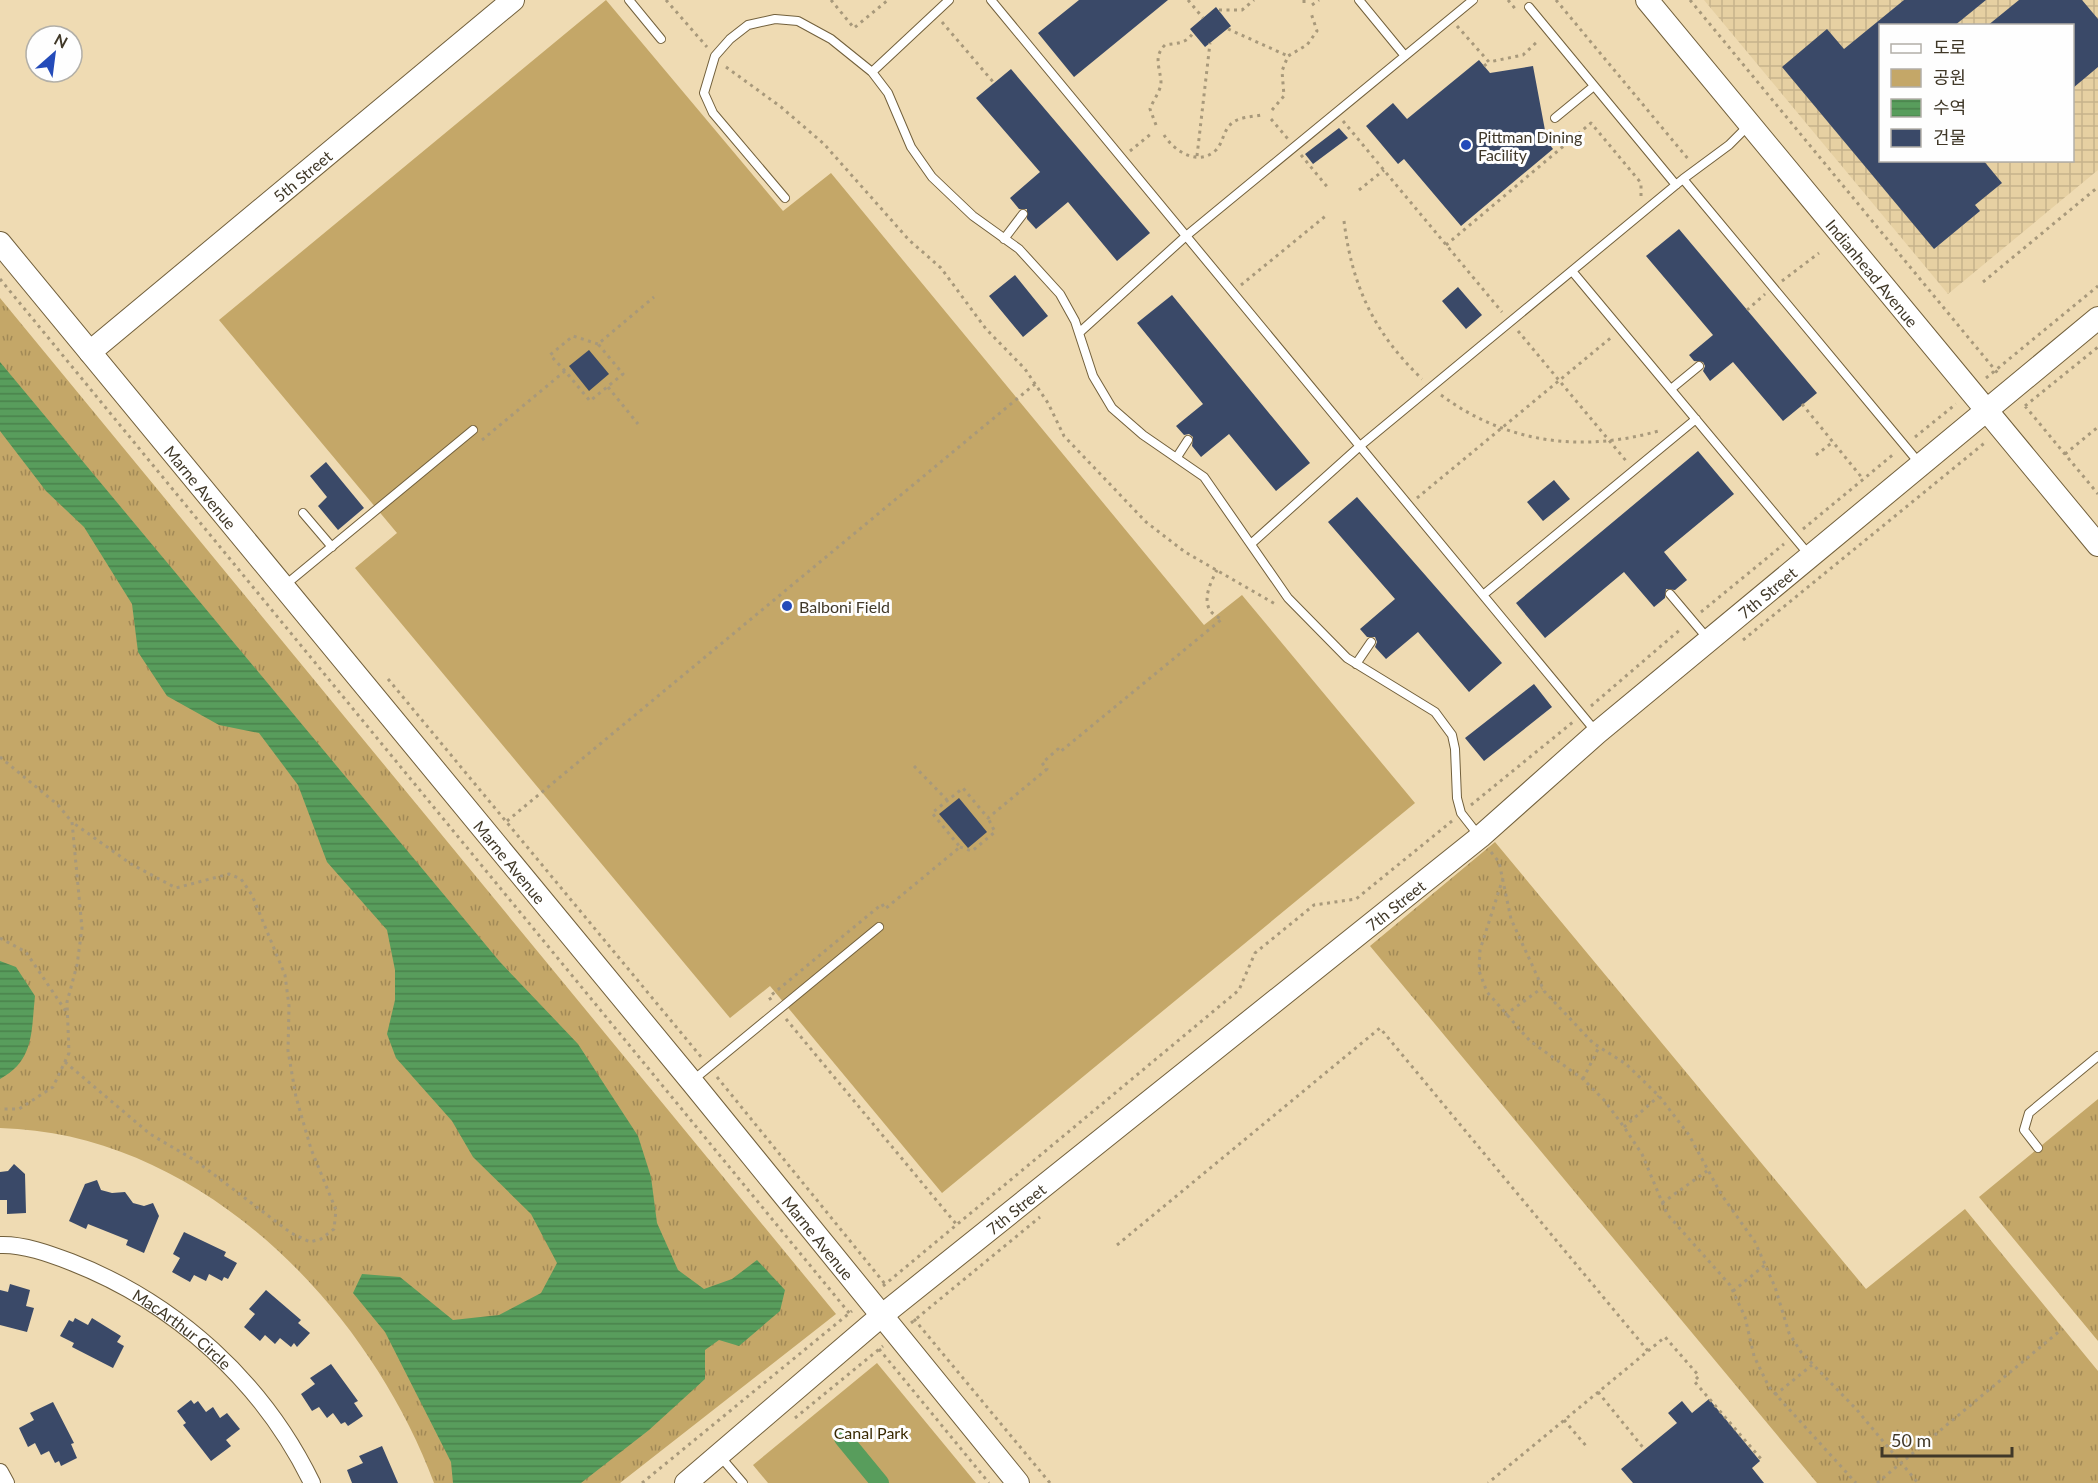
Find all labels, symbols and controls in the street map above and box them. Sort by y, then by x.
north arrow [24,24,84,84]
legend [1879,24,2074,162]
text: N [51,29,71,52]
text: 도로 [1933,36,1966,58]
text: 공원 [1933,66,1966,88]
text: 수역 [1933,96,1966,118]
text: 건물 [1933,126,1966,148]
place label: Pittman Dining Facility [1478,127,1582,164]
marker: Pittman Dining Facility [1459,138,1473,152]
street label: 5th Street [269,146,335,205]
street label: Indianhead Avenue [1823,215,1923,330]
street label: Marne Avenue [161,441,241,532]
street label: 7th Street [1734,562,1800,622]
place label: Balboni Field [799,597,890,616]
marker: Balboni Field [780,599,794,613]
street label: Marne Avenue [470,816,550,907]
street label: 7th Street [1362,875,1429,934]
street label: 7th Street [982,1179,1049,1238]
street label: Marne Avenue [779,1192,858,1283]
street label: MacArthur Circle [130,1284,236,1373]
scale bar [1882,1420,2012,1458]
park label: Canal Park [834,1423,909,1442]
text: 50 m [1891,1429,1931,1451]

